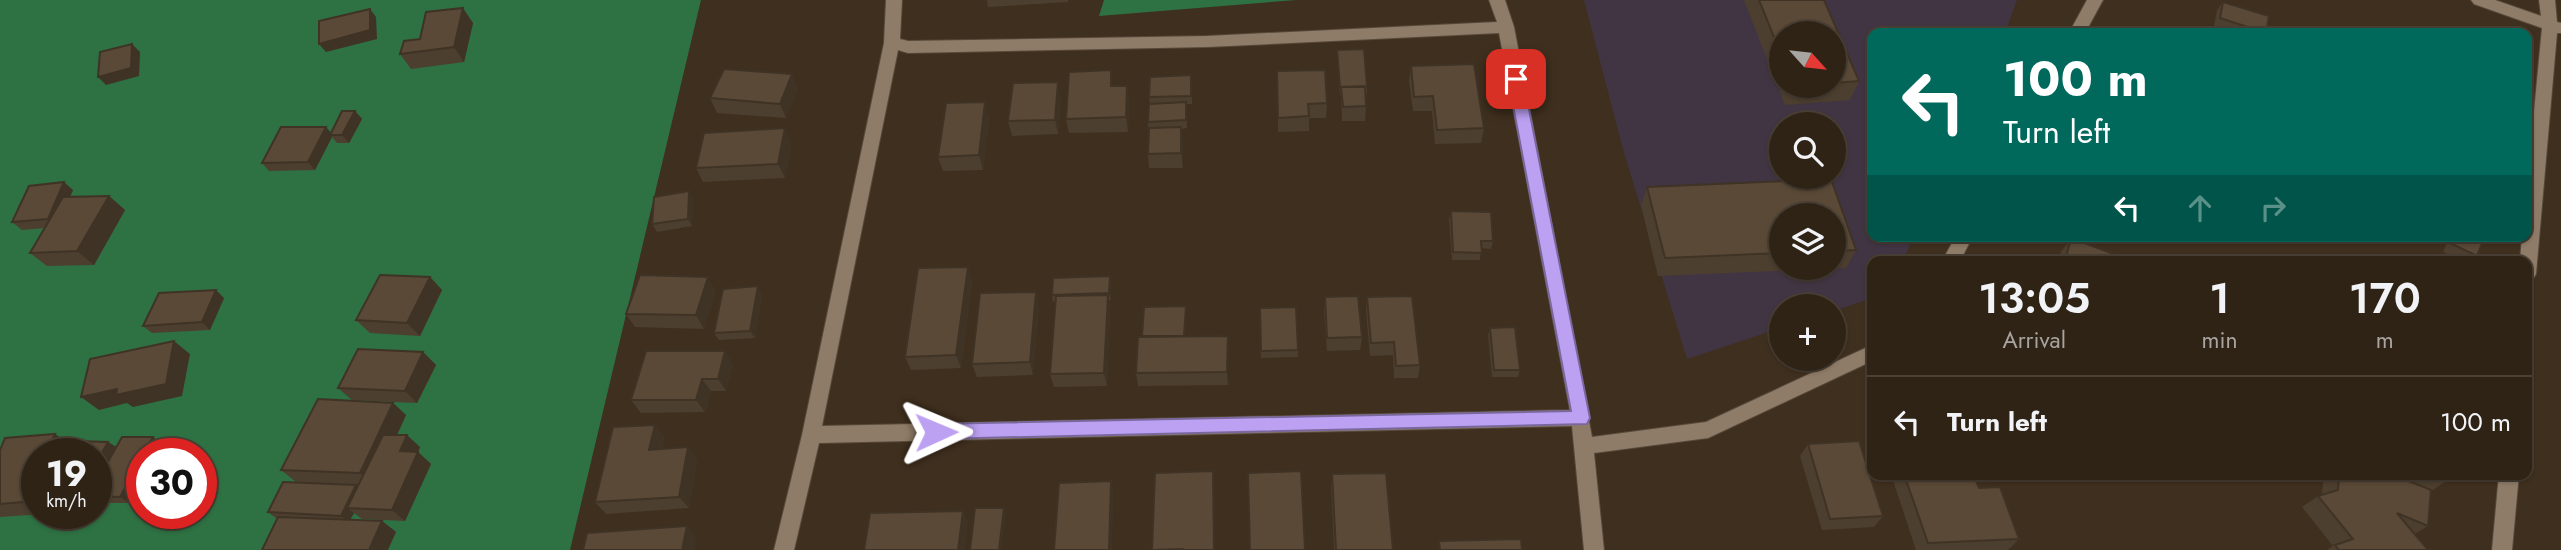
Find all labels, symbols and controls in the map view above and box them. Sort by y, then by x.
north arrow [1769,21,1846,98]
map controls [1769,21,1846,371]
text: 100 m [2003,44,2148,114]
pin [1486,49,1546,109]
icon: left [1888,56,1979,147]
icon: arrive [1497,60,1535,98]
text: Turn left [2003,109,2110,155]
button: search [1769,112,1846,189]
icon: left [2108,189,2146,227]
icon: ahead [2181,189,2219,227]
icon: right [2254,189,2292,227]
button: layers [1769,203,1846,280]
text: 13:05 [1978,268,2090,329]
text: 1 [2209,268,2230,329]
text: 170 [2349,268,2421,329]
button: + [1769,294,1846,371]
text: Arrival [2003,323,2066,357]
text: min [2202,323,2238,357]
text: m [2376,323,2394,357]
position arrow [899,395,973,469]
icon: left [1888,403,1926,441]
text: Turn left [1947,403,2047,441]
text: 100 m [2440,403,2511,441]
speed limit sign: 30 [126,438,217,529]
text: 19 [46,449,87,499]
text: km/h [46,488,87,514]

